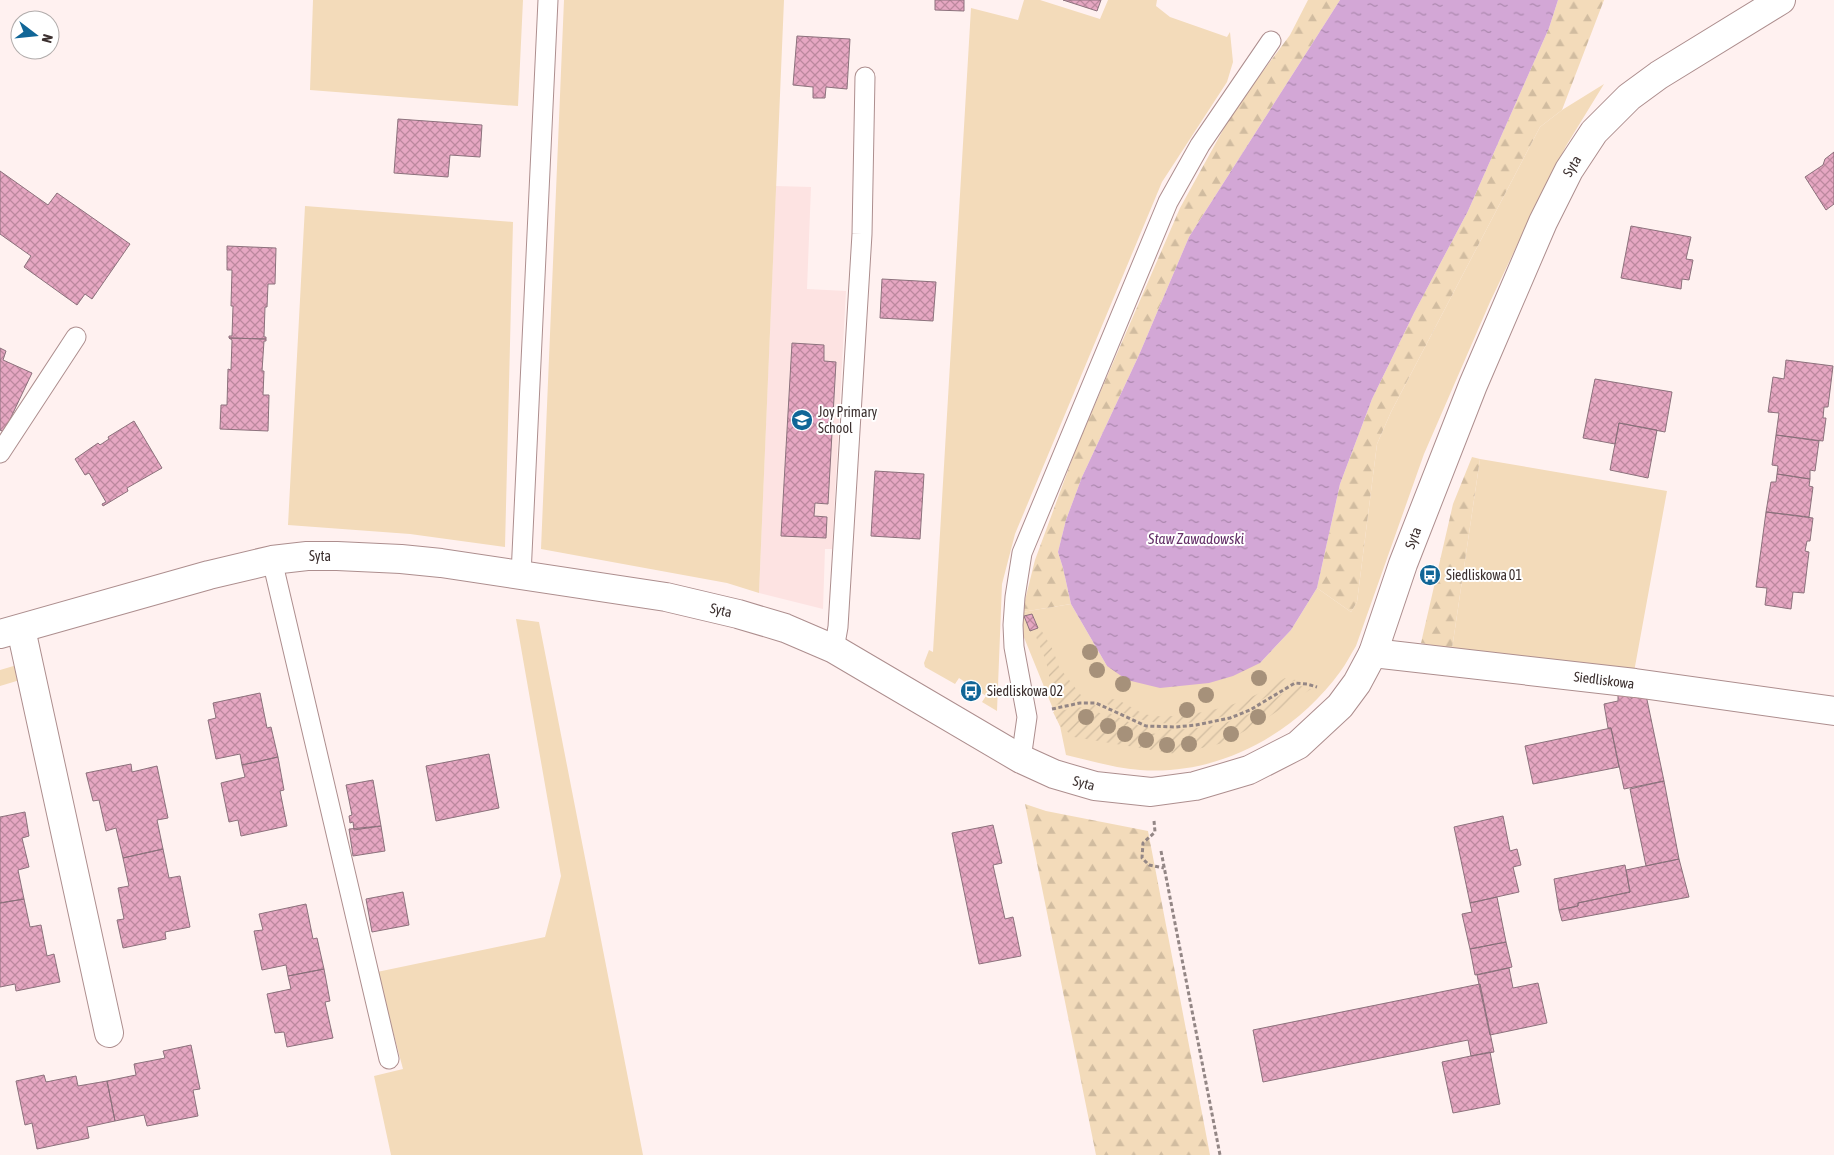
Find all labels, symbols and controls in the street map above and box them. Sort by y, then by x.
north arrow [10,10,60,60]
text: N [39,32,56,45]
street label: Syta [1559,152,1585,180]
place label: Joy Primary School [818,404,878,436]
school or university icon: Joy Primary School [790,408,814,432]
street label: Syta [1402,525,1424,551]
water label: Staw Zawadowski [1147,530,1244,547]
street label: Syta [309,548,331,564]
bus stop icon: Siedliskowa 01 [1418,563,1442,587]
place label: Siedliskowa 01 [1446,567,1522,583]
street label: Syta [708,600,734,620]
street label: Siedliskowa [1573,668,1635,692]
bus stop icon: Siedliskowa 02 [959,679,983,703]
place label: Siedliskowa 02 [987,683,1063,699]
street label: Syta [1071,772,1097,794]

